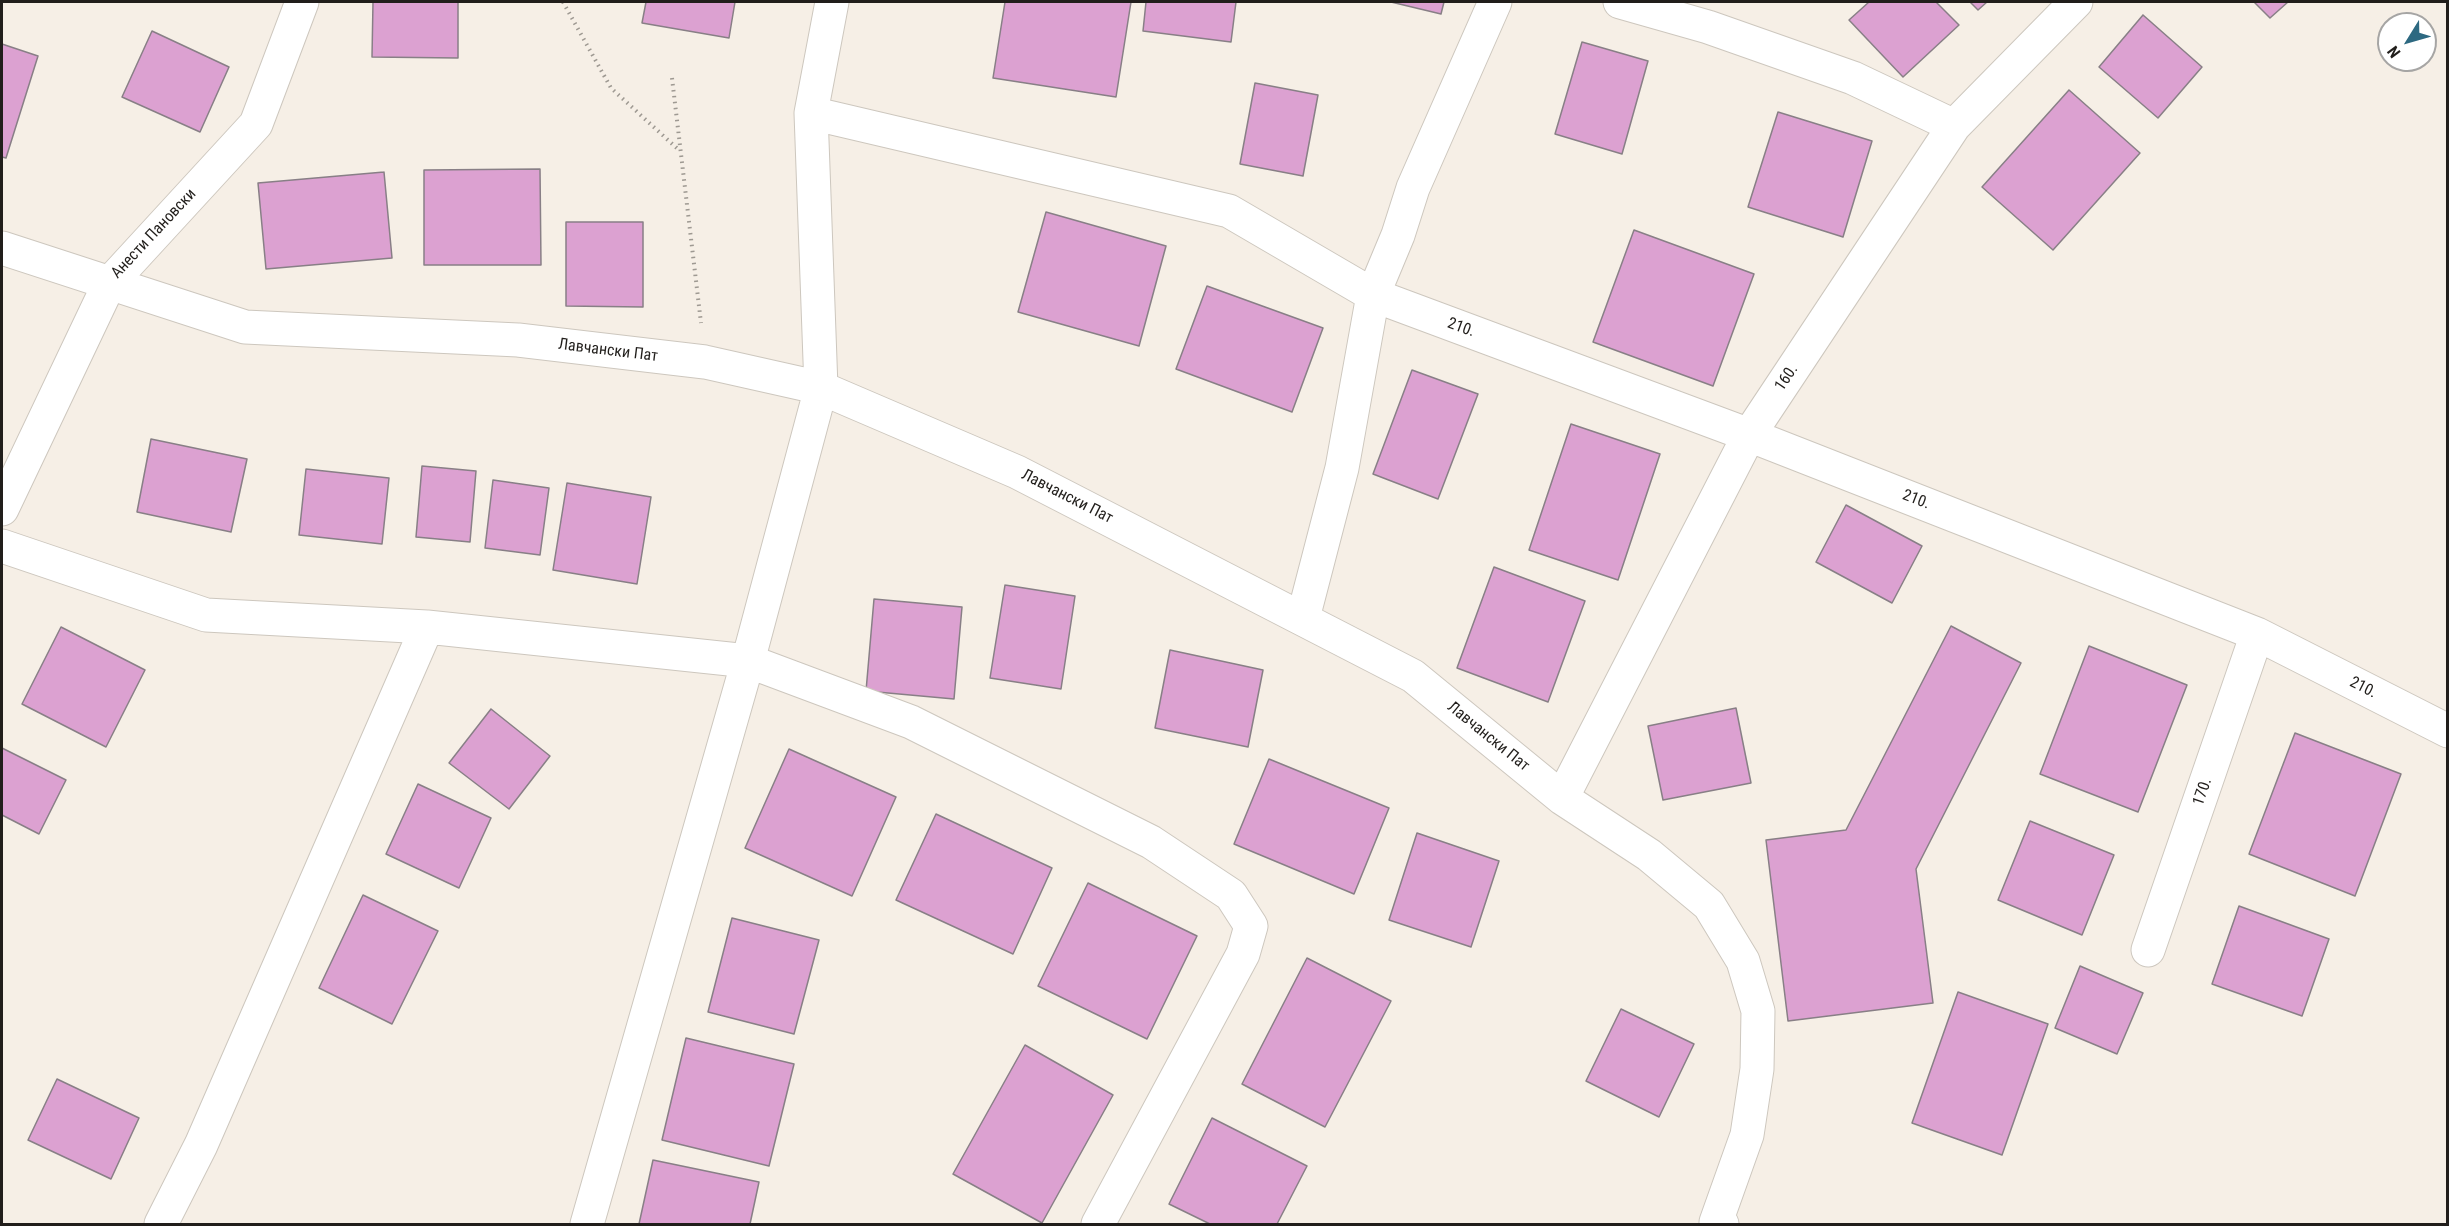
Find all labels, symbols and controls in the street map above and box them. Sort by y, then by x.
north arrow [2377,12,2437,72]
text: N [2383,42,2404,62]
street label: Анести Пановски [107,185,201,283]
street label: 210. [1445,314,1477,342]
street label: Лавчански Пат [557,335,659,367]
street label: 160. [1771,361,1803,395]
street label: Лавчански Пат [1018,466,1116,528]
street label: 210. [1900,486,1932,514]
street label: 210. [2346,673,2380,703]
street label: Лавчански Пат [1443,698,1533,776]
street label: 170. [2189,776,2217,808]

